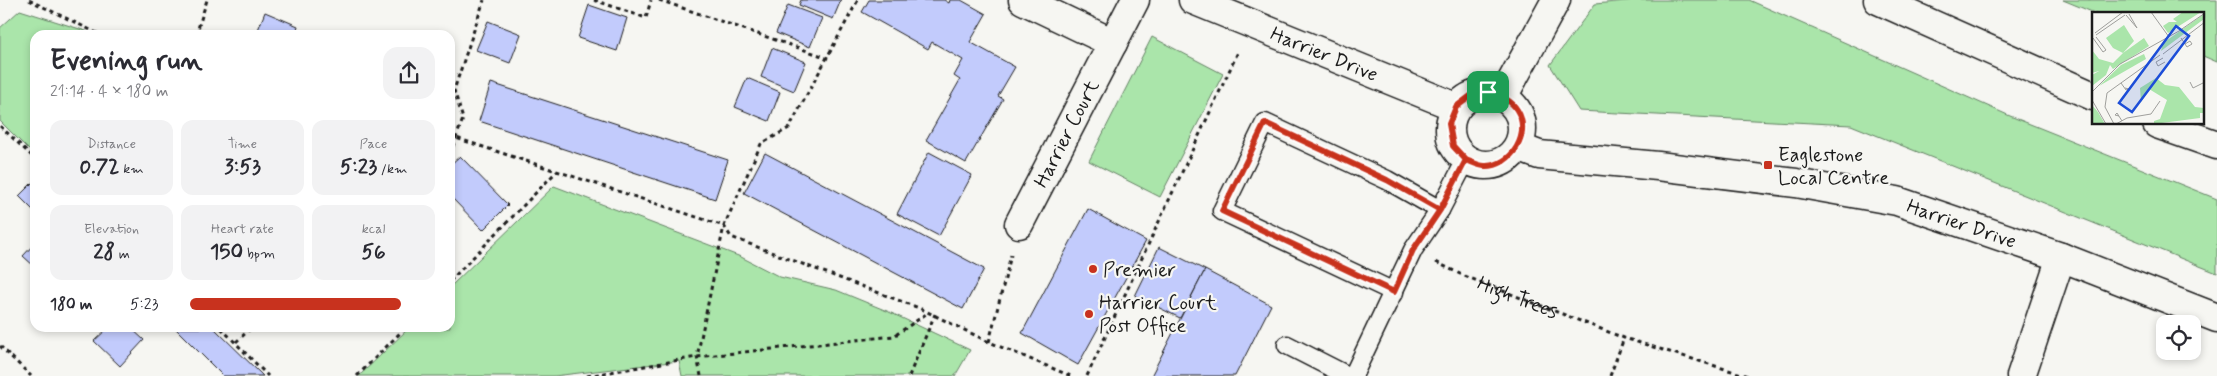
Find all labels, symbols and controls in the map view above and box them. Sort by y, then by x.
inset map [2092,12,2204,125]
street label: Harrier Drive [1266,21,1382,89]
text: Evening run [50,43,203,80]
button: share [383,47,435,99]
pin [1467,71,1509,113]
street label: Harrier Court [1028,75,1106,193]
icon: arrive [1474,78,1502,106]
text: 21:14 · 4 × 180 m [50,81,169,102]
text: Distance [87,135,136,153]
text: Time [228,135,257,153]
text: Pace [360,135,387,153]
place label: Eaglestone Local Centre [1778,142,1889,192]
text: 0.72 [79,153,119,181]
text: 3:53 [224,153,261,181]
text: 5:23 [340,153,377,181]
marker: Eaglestone Local Centre [1762,159,1774,171]
text: km [119,160,144,178]
text: /km [377,160,407,178]
street label: Harrier Drive [1903,193,2020,256]
text: Elevation [84,220,139,238]
text: Heart rate [211,220,274,238]
text: kcal [362,220,385,238]
text: 28 [93,238,115,266]
text: 150 [210,238,243,266]
text: 56 [361,238,386,266]
text: m [115,245,130,263]
text: bpm [243,245,275,263]
place label: Premier [1103,257,1176,284]
marker: Premier [1087,263,1099,275]
street label: High Trees [1473,270,1562,326]
place label: Harrier Court Post Office [1099,290,1217,340]
text: 180 m [50,294,93,315]
text: 5:23 [130,294,158,315]
marker: Harrier Court Post Office [1083,308,1095,320]
map controls [2156,315,2201,360]
button: locate [2156,315,2201,360]

